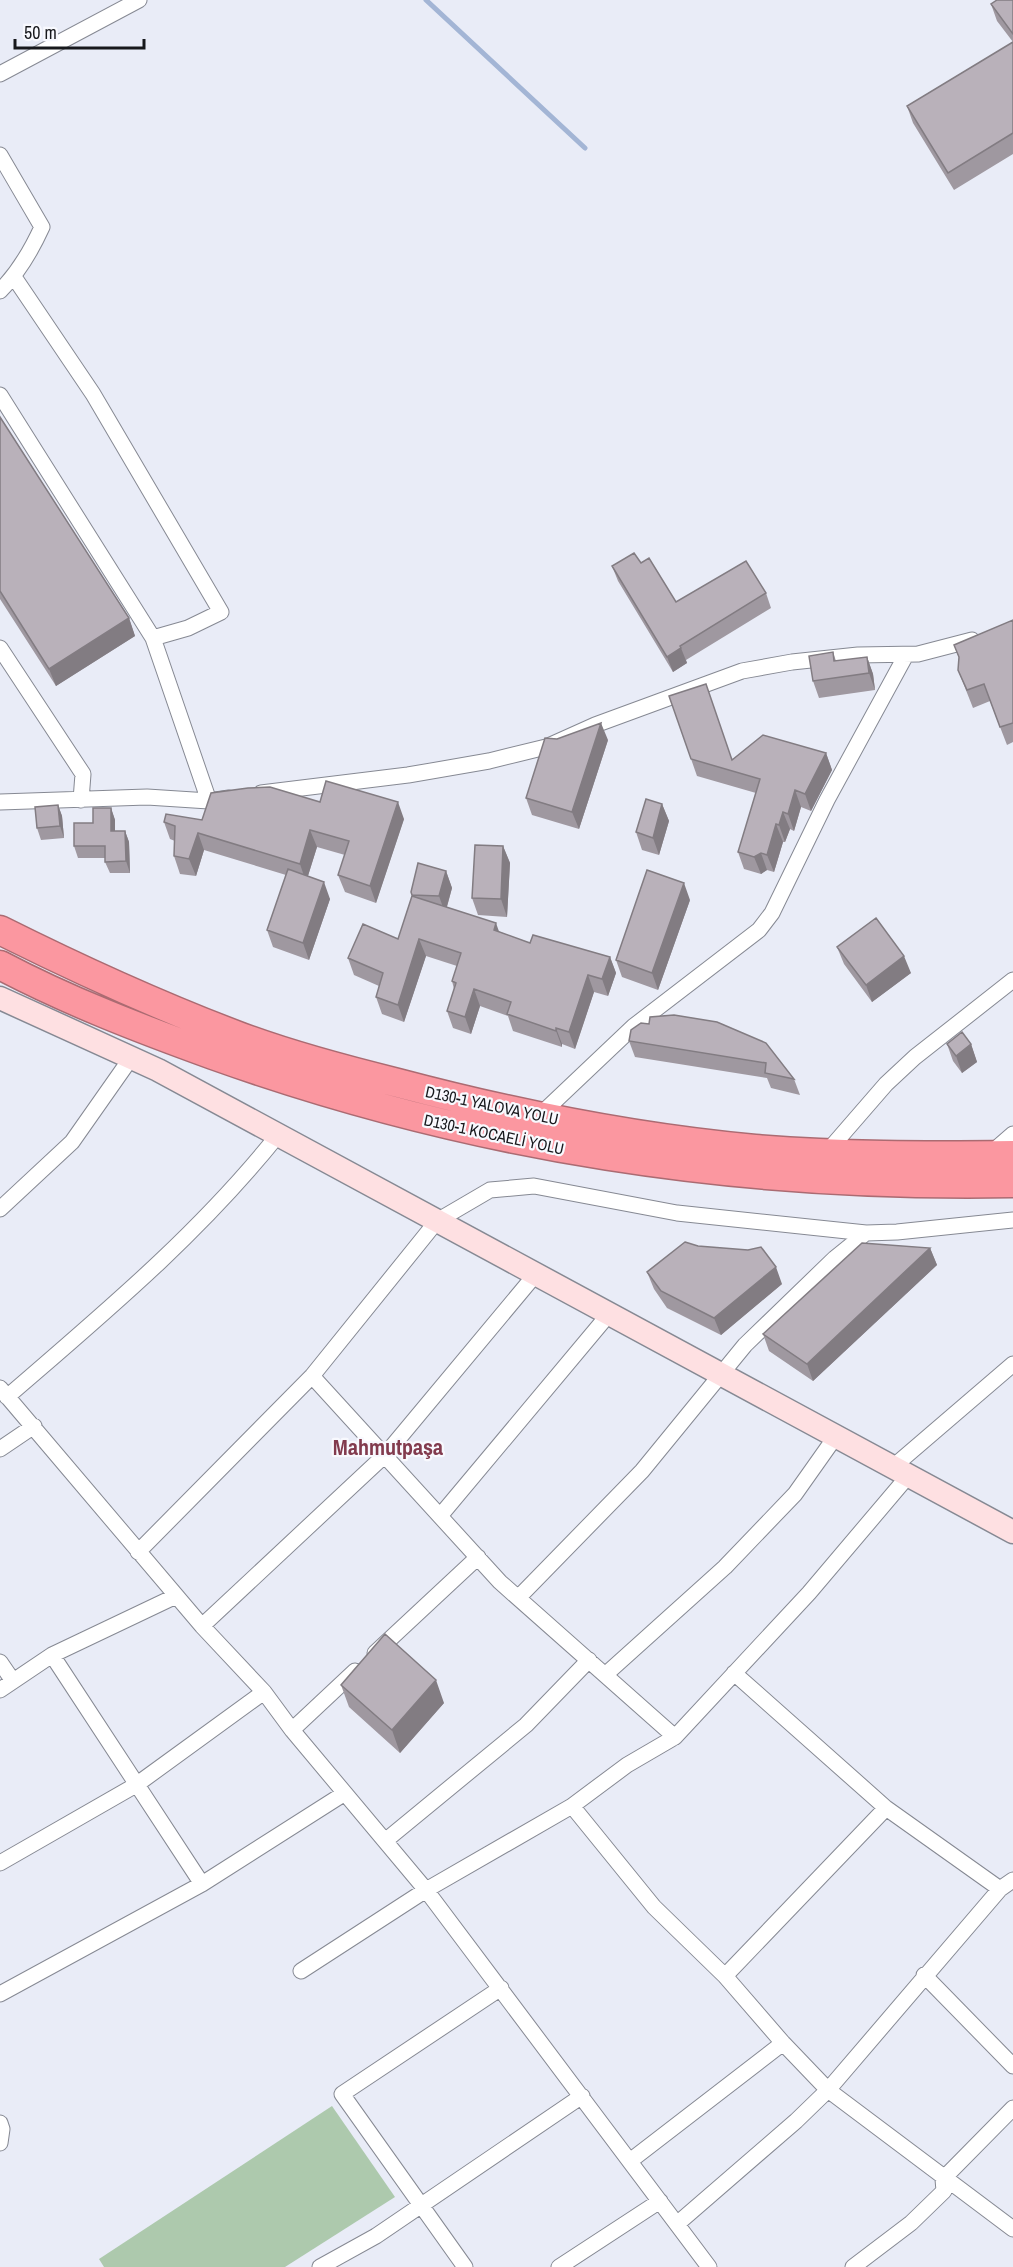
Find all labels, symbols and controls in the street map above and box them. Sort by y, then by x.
scale bar [15,12,144,50]
text: 50 m [24,20,57,45]
street label: D130-1 YALOVA YOLU [423,1080,561,1130]
street label: D130-1 KOCAELİ YOLU [422,1108,566,1160]
district label: Mahmutpaşa [333,1432,443,1462]

